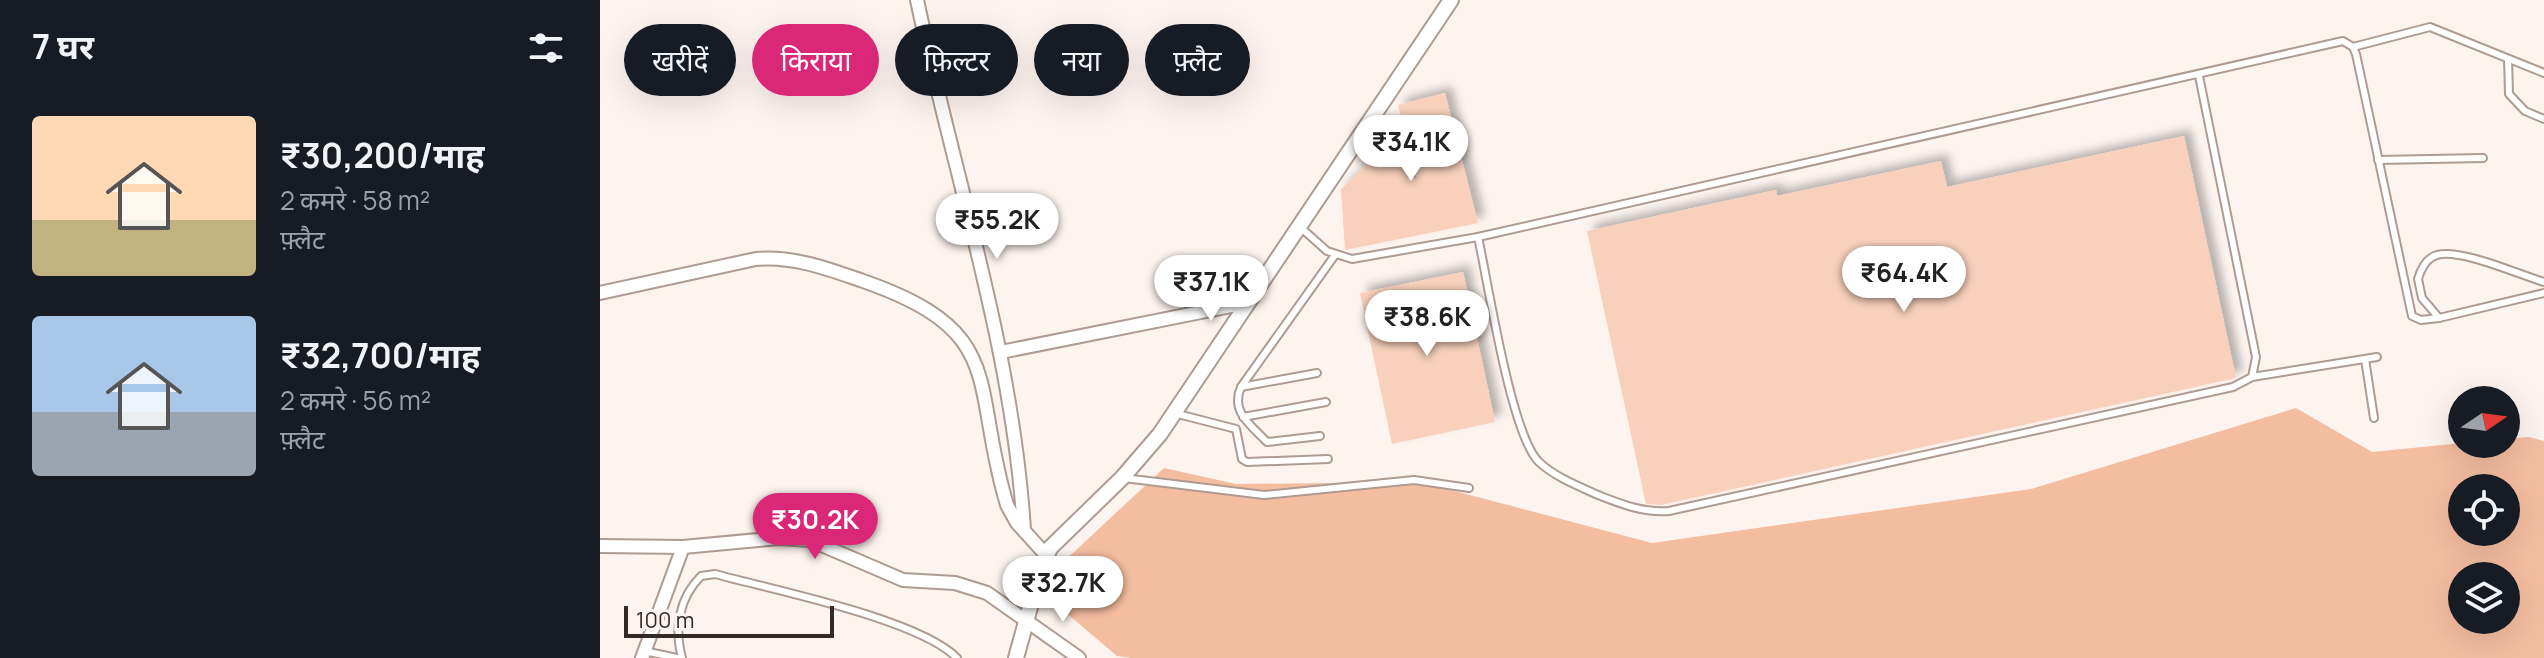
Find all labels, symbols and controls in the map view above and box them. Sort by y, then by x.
text: 7 घर [32,23,94,69]
chip: खरीदें [624,24,736,96]
chip: किराया [752,24,879,96]
chip: फ़िल्टर [895,24,1018,96]
chip: नया [1034,24,1129,96]
chip: फ़्लैट [1145,24,1250,96]
icon: filters [524,26,568,70]
pin: ₹34.1K [1346,115,1476,183]
text: ₹34.1K [1371,123,1451,159]
text: ₹30,200/माह [280,132,485,178]
icon: home [96,148,192,244]
text: 2 कमरे · 58 m² [280,182,430,218]
pin: ₹55.2K [932,193,1062,261]
text: ₹55.2K [954,201,1040,237]
text: फ़्लैट [280,221,325,257]
pin: ₹64.4K [1839,246,1969,314]
text: ₹64.4K [1860,254,1948,290]
pin: ₹37.1K [1146,255,1276,323]
text: ₹37.1K [1172,263,1250,299]
pin: ₹38.6K [1362,290,1492,358]
text: ₹38.6K [1383,298,1471,334]
text: ₹32,700/माह [280,332,480,378]
icon: home [96,348,192,444]
text: 2 कमरे · 56 m² [280,382,431,418]
north arrow [2448,386,2520,458]
map controls [2448,386,2520,634]
text: फ़्लैट [280,421,325,457]
button: locate [2448,474,2520,546]
pin: ₹30.2K [750,493,880,561]
text: ₹30.2K [771,501,859,537]
pin: ₹32.7K [998,556,1128,624]
button: layers [2448,562,2520,634]
text: ₹32.7K [1020,564,1106,600]
scale bar [624,602,834,638]
text: 100 m [636,605,694,635]

